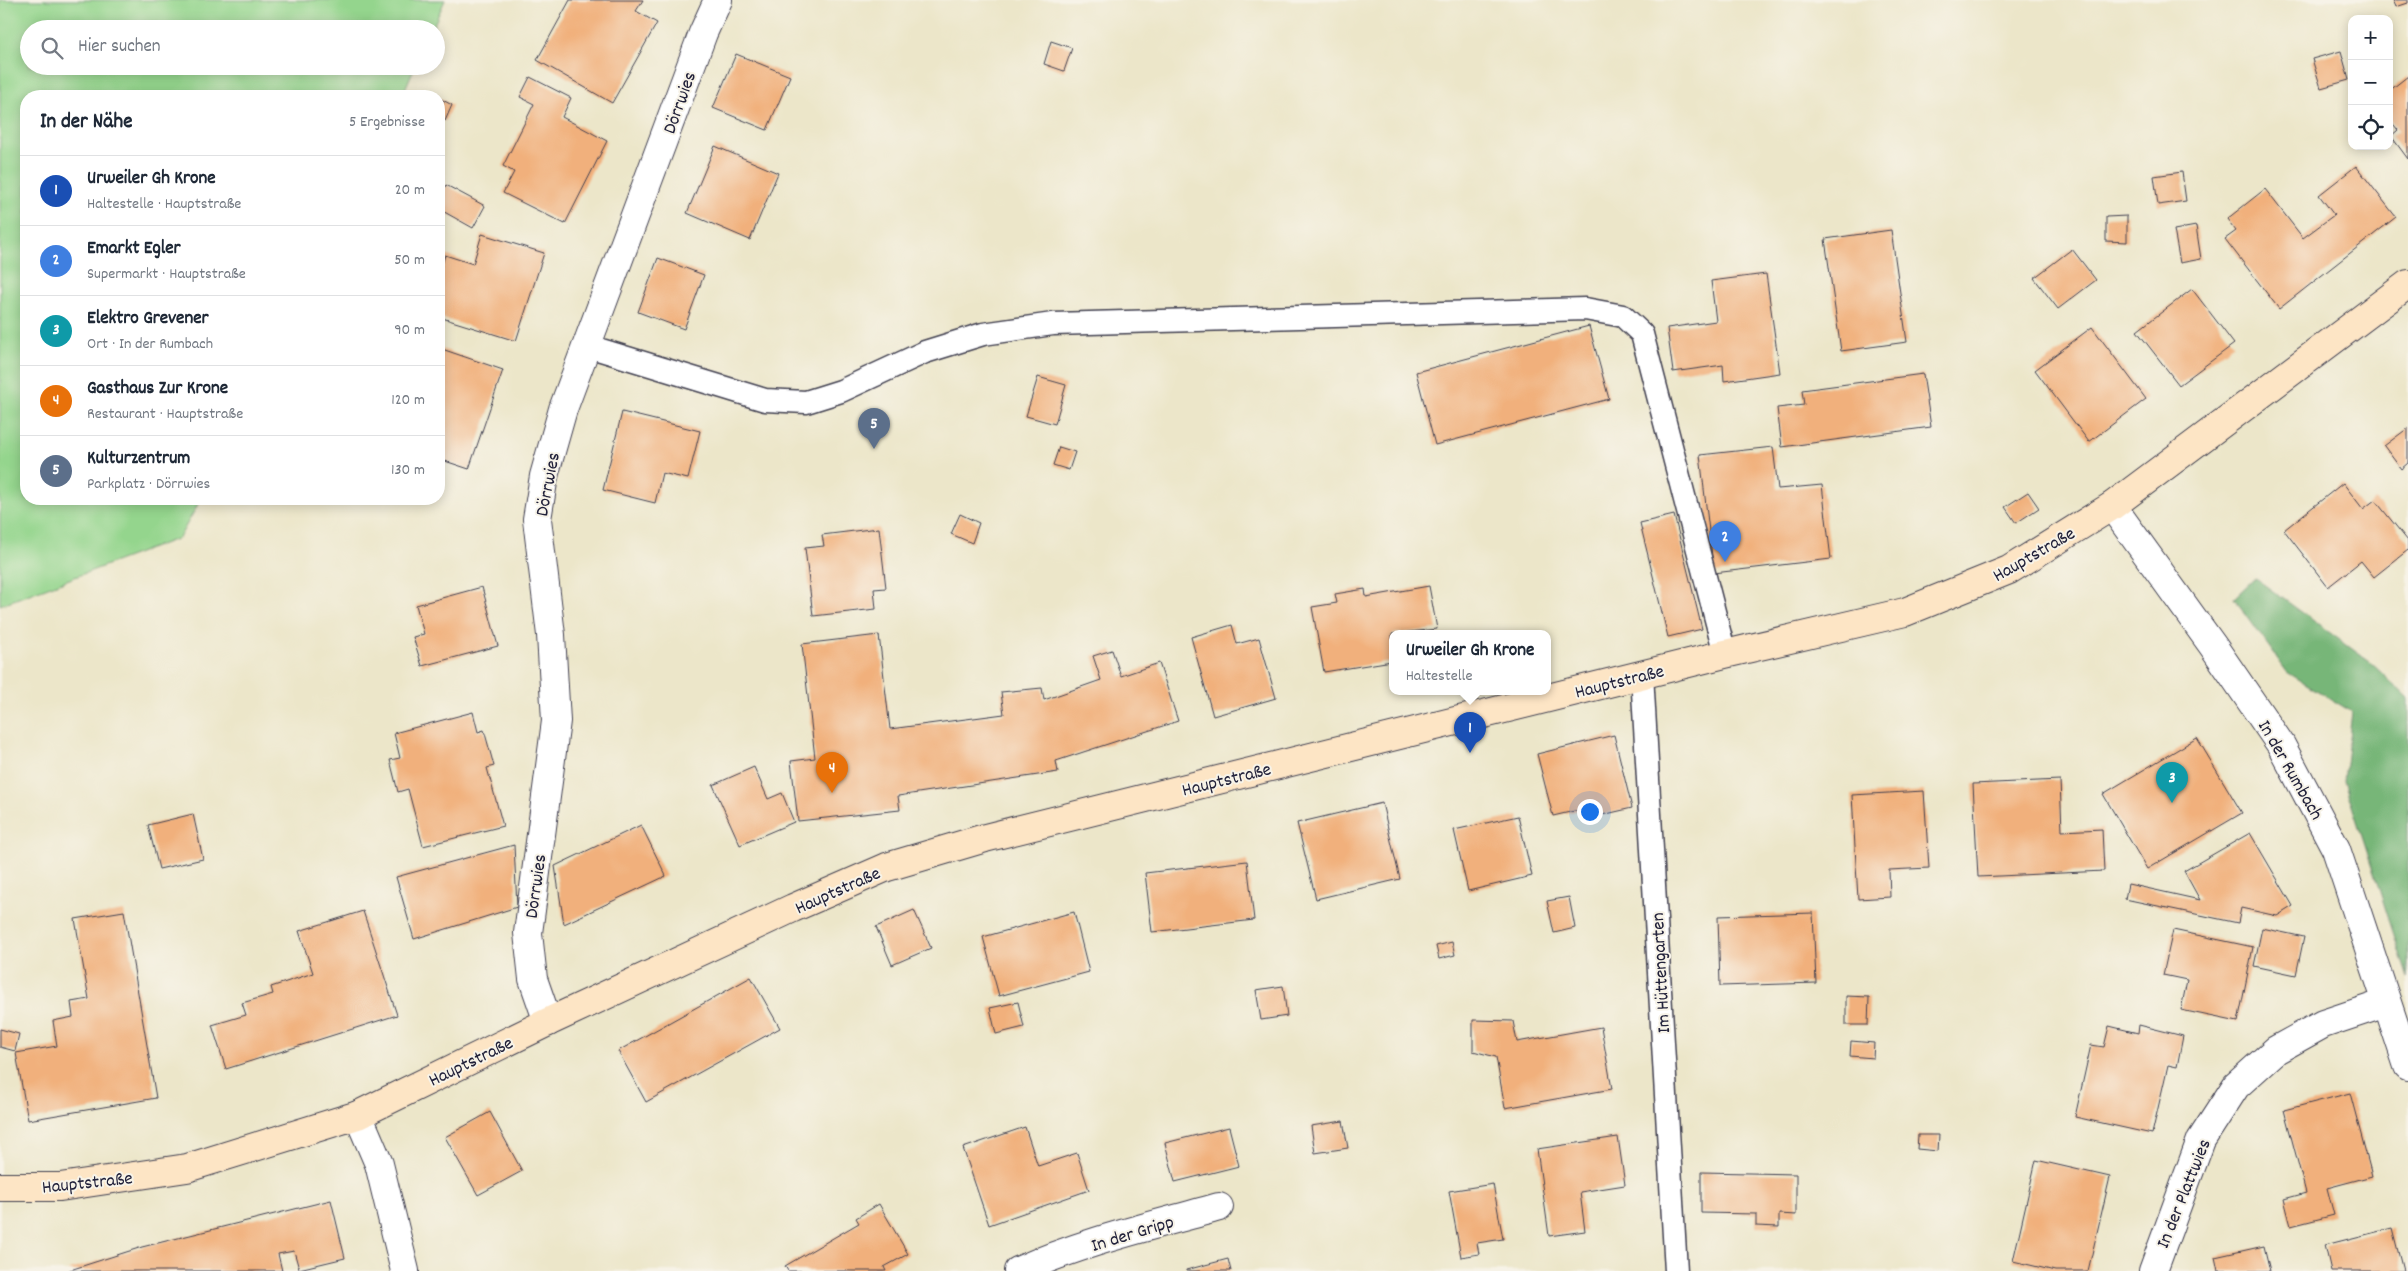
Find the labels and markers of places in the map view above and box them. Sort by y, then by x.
pin: 5 [858,408,890,449]
pin: 2 [1709,521,1741,562]
pin: 1 [1454,712,1486,753]
pin: 4 [816,752,848,793]
pin: 3 [2156,762,2188,803]

